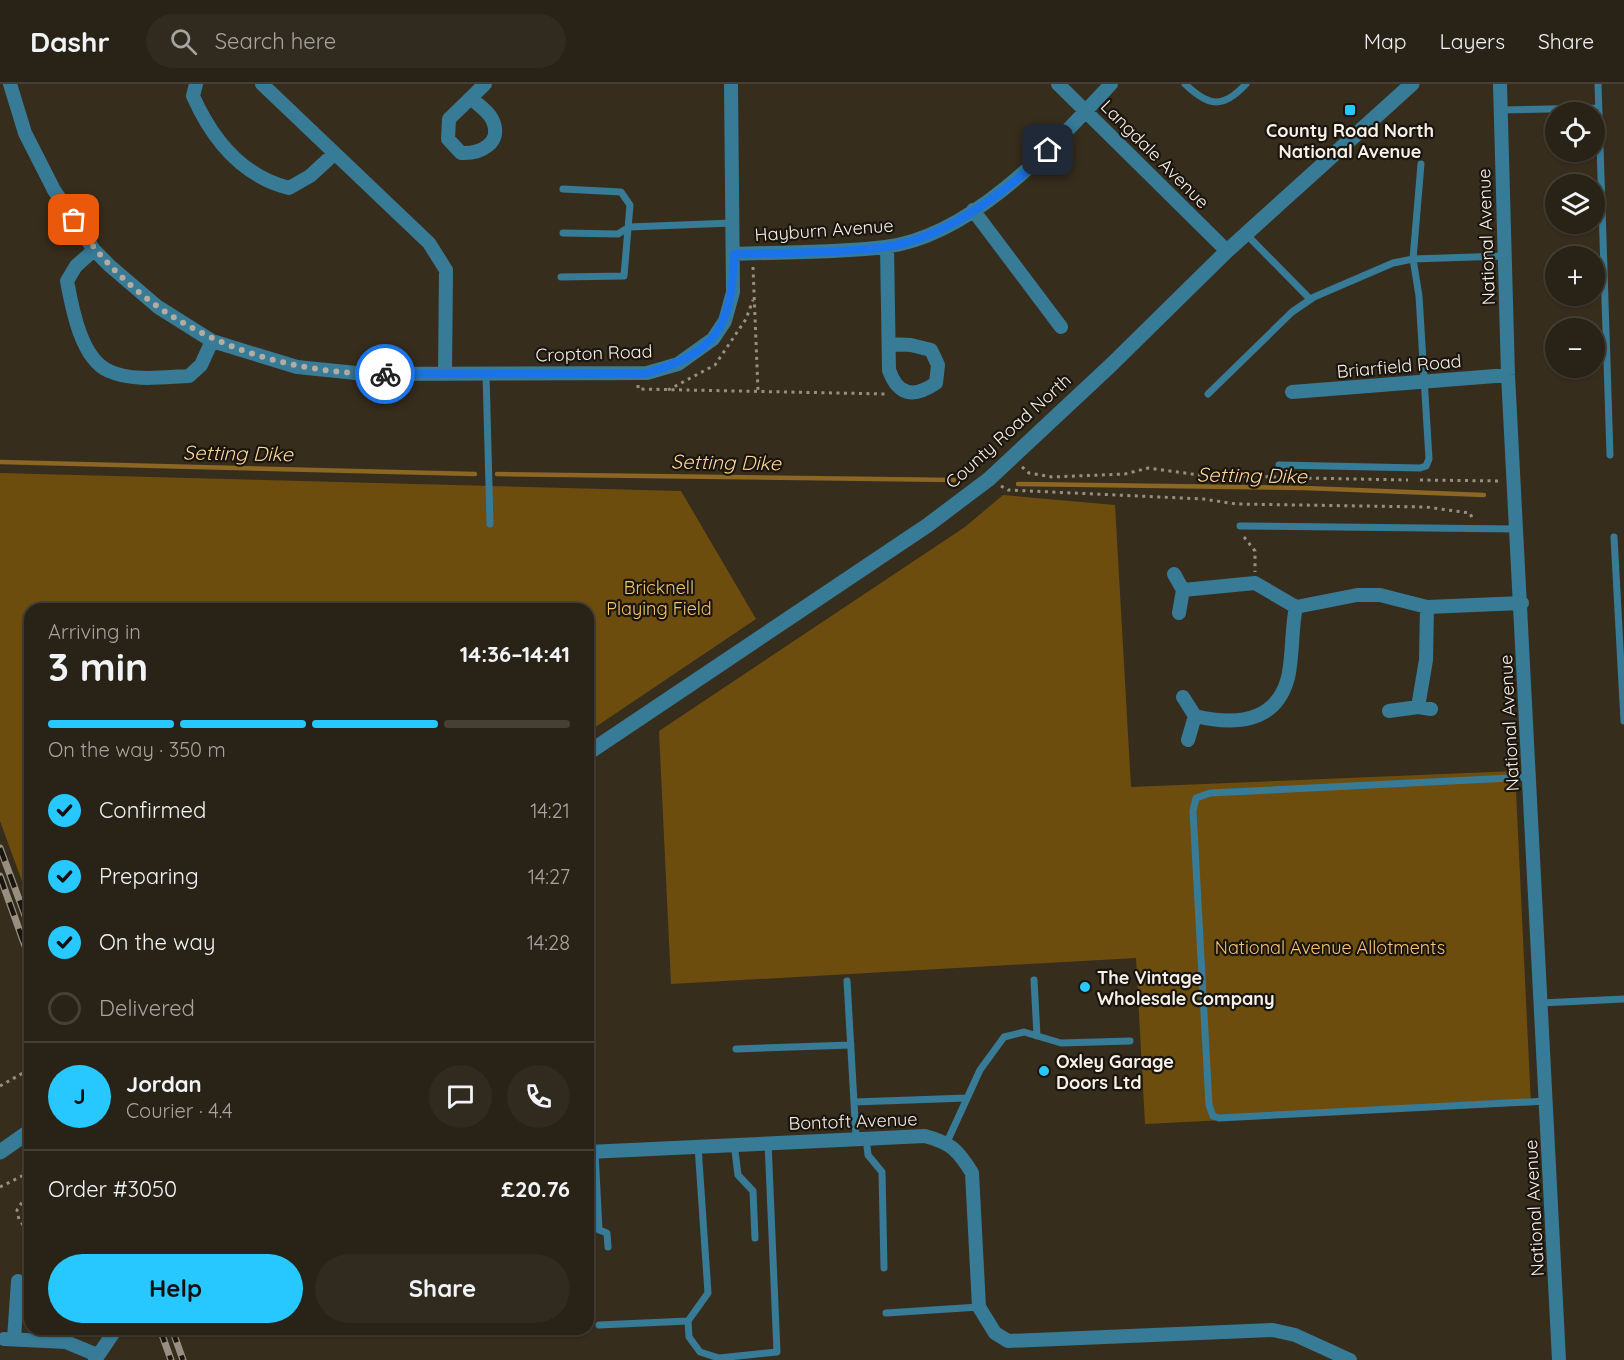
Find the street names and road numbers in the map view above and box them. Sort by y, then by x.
street label: Langdale Avenue [1096,95,1214,213]
street label: National Avenue [1472,168,1500,306]
street label: Hayburn Avenue [754,214,894,246]
street label: Cropton Road [535,339,653,367]
street label: Briarfield Road [1336,349,1462,383]
street label: County Road North [940,368,1076,494]
street label: National Avenue [1494,654,1524,792]
street label: Bontoft Avenue [788,1107,918,1135]
street label: National Avenue [1519,1139,1549,1277]

